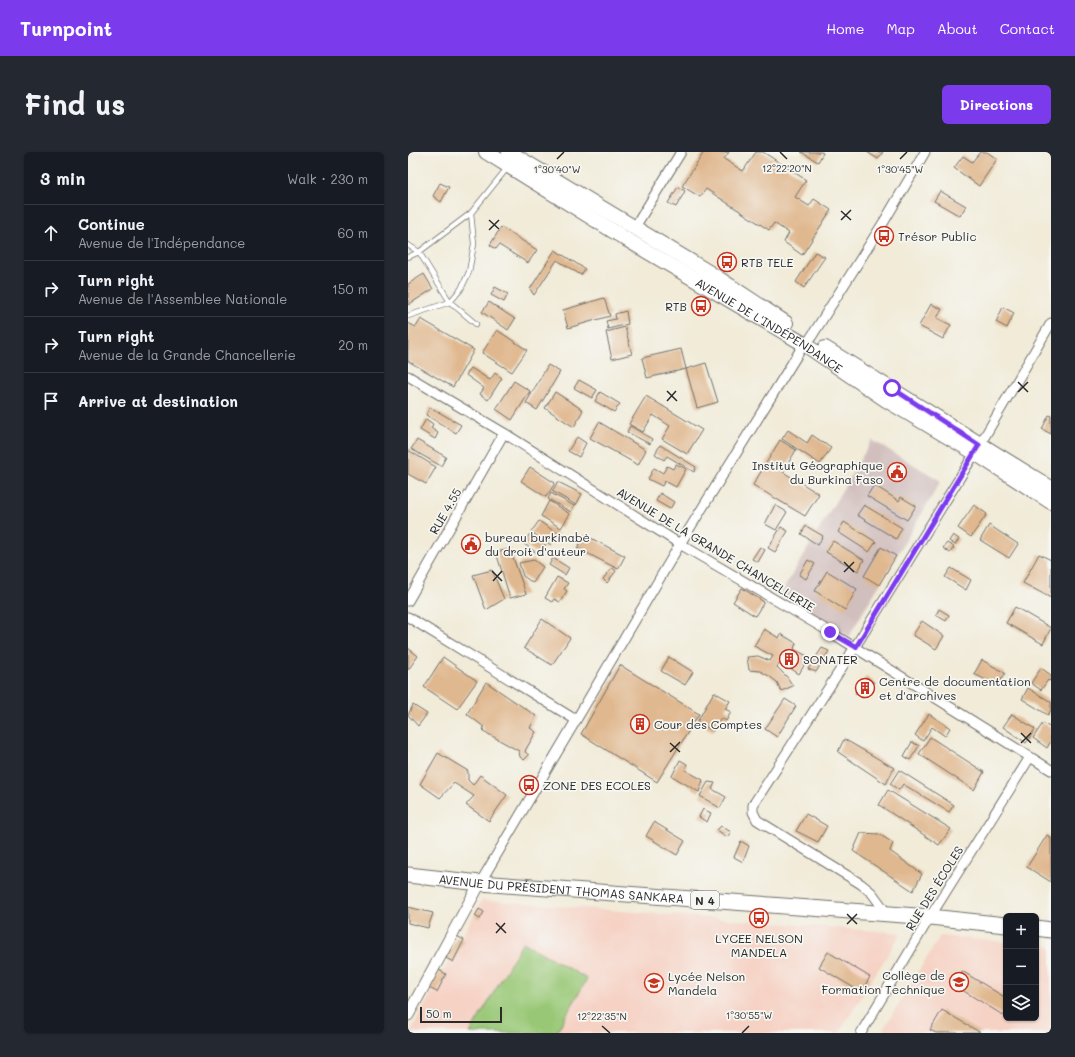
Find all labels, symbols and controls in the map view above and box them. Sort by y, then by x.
text: Turnpoint [20,16,112,41]
text: Home [826,19,864,38]
text: Map [886,19,915,38]
text: About [937,19,978,38]
text: Contact [1000,19,1055,38]
button: Directions [942,85,1051,124]
text: Find us [24,86,125,122]
text: 12°22'20"N [762,161,812,175]
text: 1°30'40"W [534,162,581,176]
text: 1°30'45"W [877,162,924,176]
text: 3 min [40,167,85,189]
text: Walk · 230 m [287,170,368,187]
text: Continue [78,214,145,234]
icon: ahead [40,222,62,244]
text: 60 m [338,224,368,241]
bus stop icon: Trésor Public [873,225,895,247]
place label: Trésor Public [898,228,976,244]
text: Avenue de l'Indépendance [78,234,245,251]
bus stop icon: RTB TELE [716,251,738,273]
place label: RTB TELE [741,254,794,270]
text: Turn right [78,270,155,290]
street label: AVENUE DE L'INDÉPENDANCE [693,274,846,376]
icon: right [40,278,62,300]
text: 150 m [332,280,368,297]
text: Avenue de l'Assemblee Nationale [78,290,287,307]
bus stop icon: RTB [690,295,712,317]
place label: RTB [665,298,687,314]
text: Turn right [78,326,155,346]
icon: right [40,334,62,356]
text: 20 m [338,336,368,353]
text: Avenue de la Grande Chancellerie [78,346,296,363]
route start [883,379,901,397]
icon: arrive [40,390,62,412]
text: Arrive at destination [78,391,238,411]
place label: Institut Géographique du Burkina Faso [752,457,883,487]
public building icon: Institut Géographique du Burkina Faso [886,461,908,483]
street label: AVENUE DE LA GRANDE CHANCELLERIE [614,483,818,615]
street label: RUE 4.55 [425,485,465,537]
place label: bureau burkinabè du droit d'auteur [485,529,590,559]
public building icon: bureau burkinabè du droit d'auteur [460,533,482,555]
route end [821,623,839,641]
building icon: SONATER [778,648,800,670]
place label: SONATER [803,651,858,667]
place label: Centre de documentation et d'archives [879,673,1031,703]
building icon: Centre de documentation et d'archives [854,677,876,699]
building icon: Cour des Comptes [629,713,651,735]
place label: Cour des Comptes [654,716,762,732]
bus stop icon: ZONE DES ECOLES [518,774,540,796]
place label: ZONE DES ECOLES [543,777,651,793]
street label: RUE DES ÉCOLES [902,842,967,933]
street label: AVENUE DU PRÉSIDENT THOMAS SANKARA [438,870,685,906]
road number: N 4 [691,891,719,909]
bus stop icon: LYCEE NELSON MANDELA [748,907,770,929]
map controls [1003,913,1039,1021]
button: + [1003,913,1039,949]
place label: LYCEE NELSON MANDELA [715,930,803,960]
button: − [1003,949,1039,985]
place label: Collège de Formation Technique [822,967,945,997]
place label: Lycée Nelson Mandela [668,968,745,998]
school or university icon: Collège de Formation Technique [948,971,970,993]
school or university icon: Lycée Nelson Mandela [643,972,665,994]
button: layers [1003,985,1039,1021]
scale bar [420,1005,502,1024]
text: 50 m [426,1006,452,1021]
text: 1°30'55"W [726,1008,772,1022]
text: 12°22'35"N [577,1009,627,1023]

